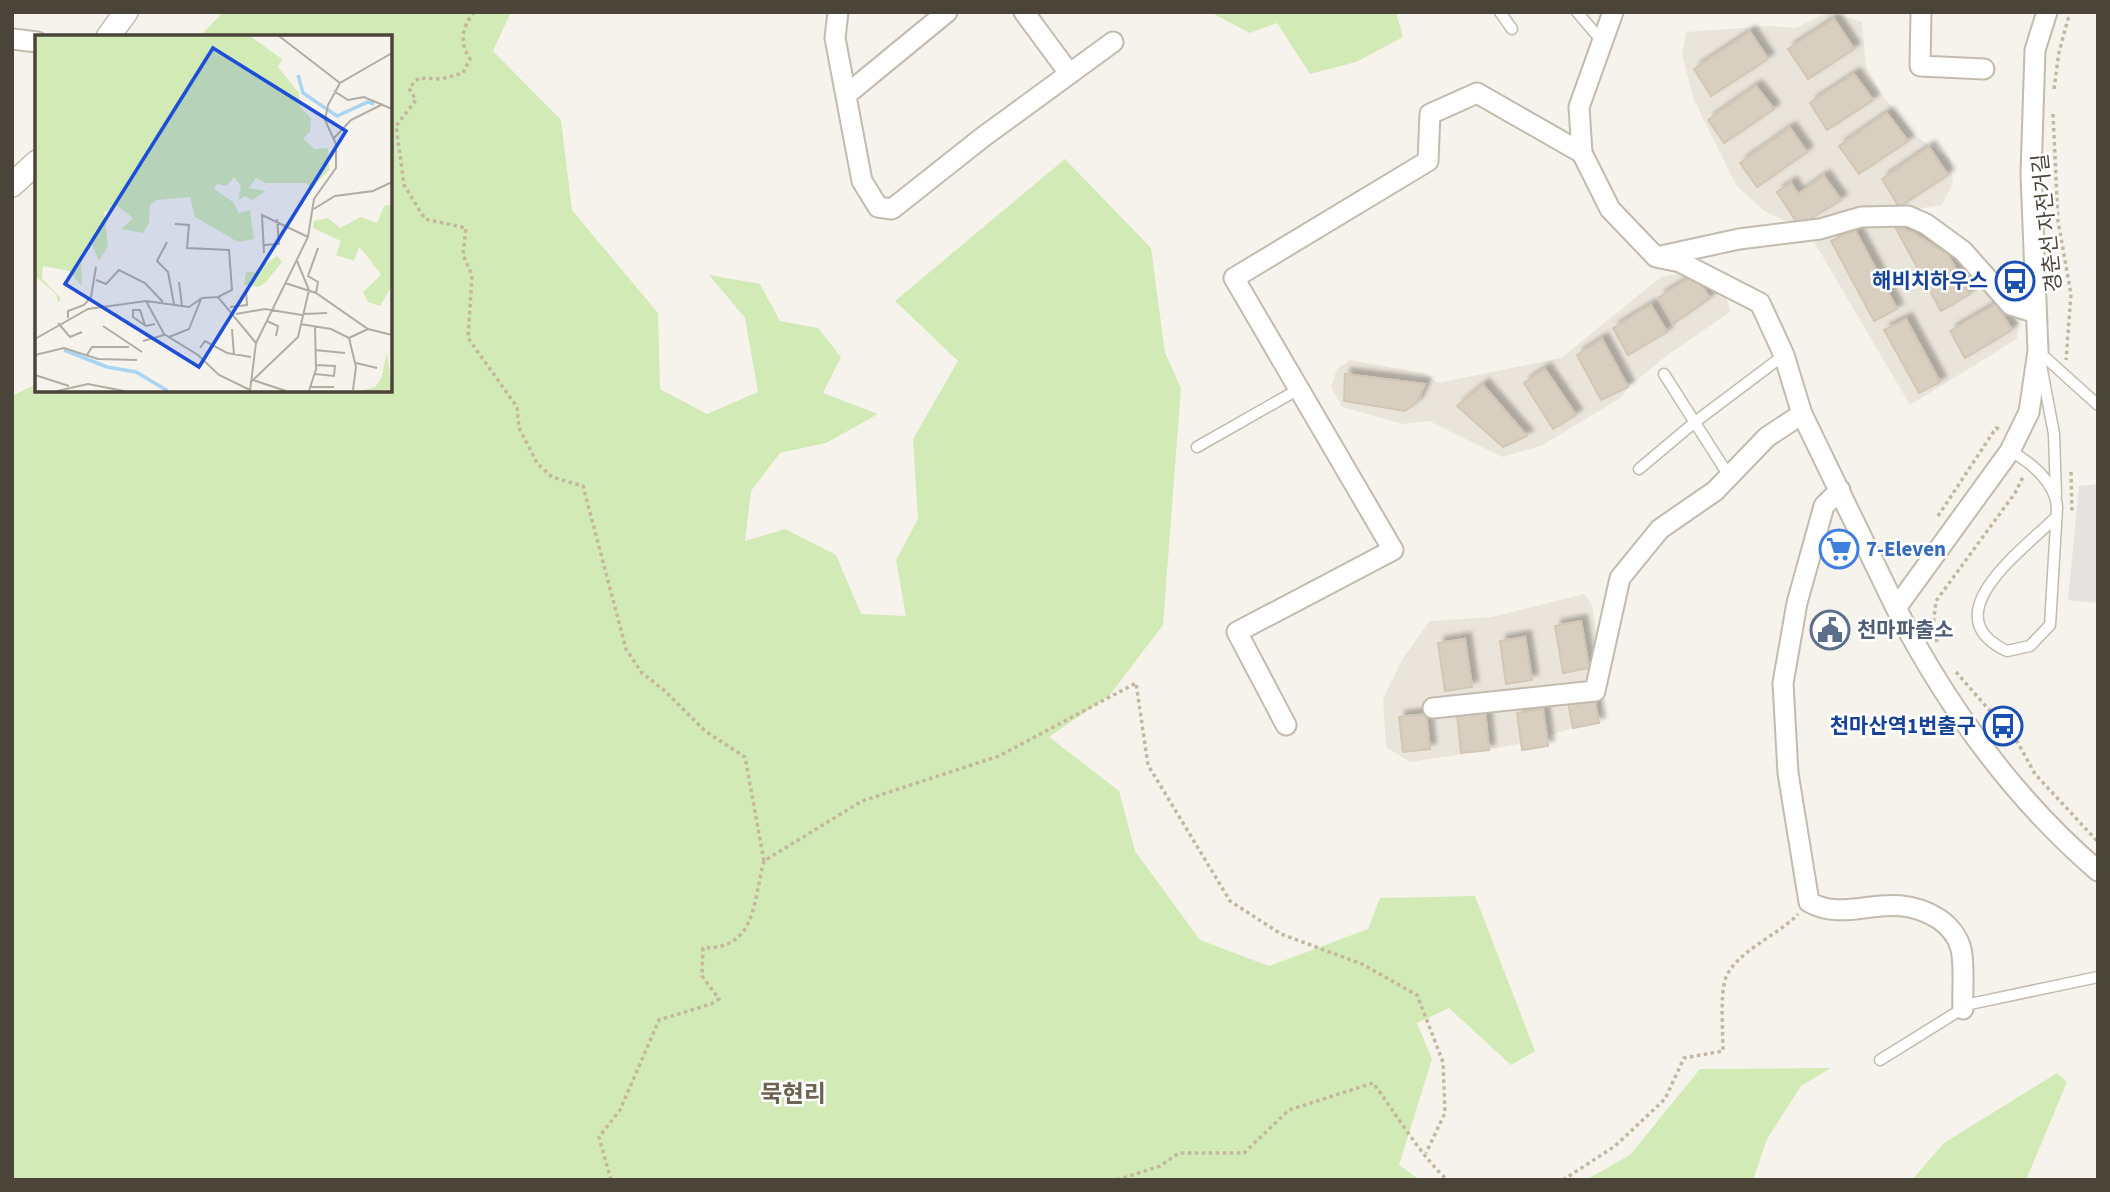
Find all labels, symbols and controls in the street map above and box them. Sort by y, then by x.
inset map [35,35,392,392]
street label: 경춘선 자전거길 [2025,152,2069,294]
bus stop icon: 해비치하우스 [1994,260,2036,302]
place label: 해비치하우스 [1872,266,1988,296]
supermarket icon: 7-Eleven [1818,528,1860,570]
place label: 7-Eleven [1866,534,1946,564]
public building icon: 천마파출소 [1809,609,1851,651]
place label: 천마파출소 [1857,615,1954,645]
bus stop icon: 천마산역1번출구 [1982,705,2024,747]
place label: 천마산역1번출구 [1830,711,1976,741]
district label: 묵현리 [760,1077,826,1112]

